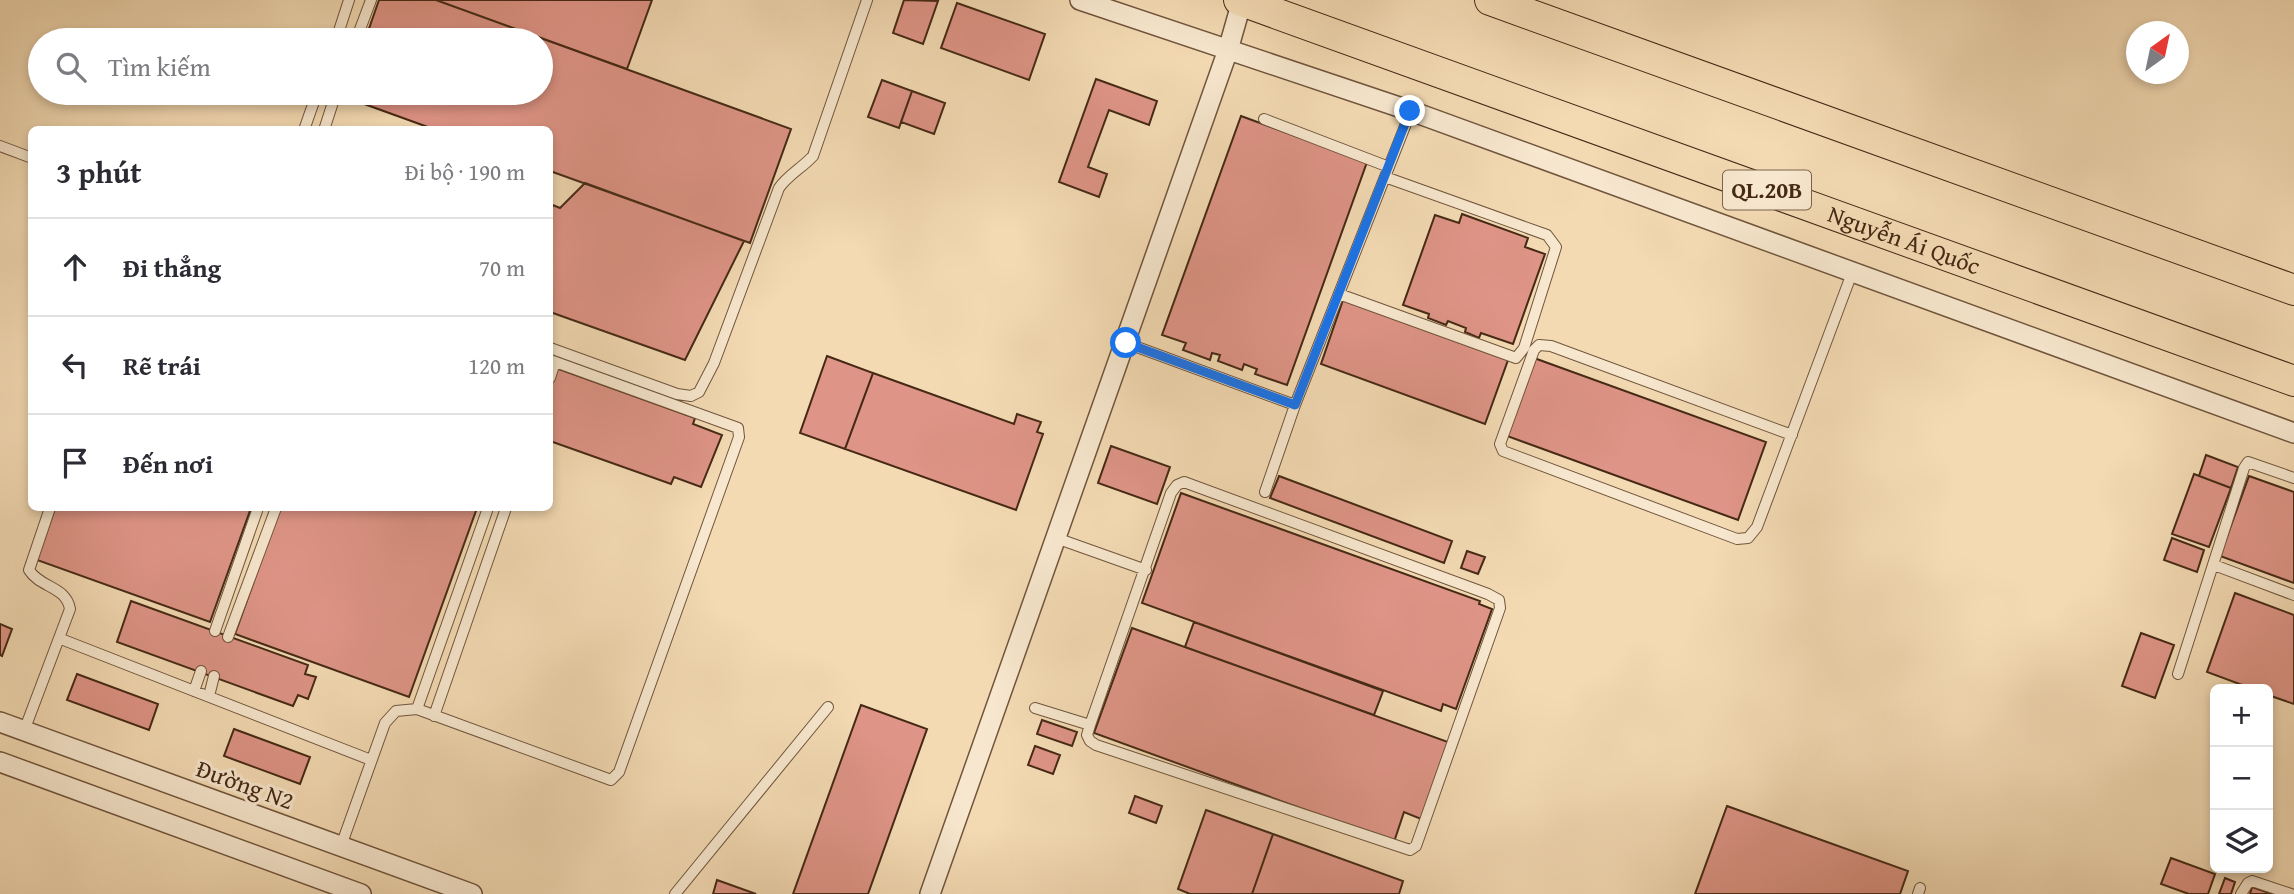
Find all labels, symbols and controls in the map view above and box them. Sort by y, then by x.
north arrow [2126,21,2189,84]
search box [28,28,553,105]
text: Tìm kiếm [108,47,211,86]
icon: search [52,48,90,86]
route end [1394,95,1425,126]
text: 3 phút [56,150,142,194]
text: Đi bộ · 190 m [405,155,525,188]
road number: QL.20B [1723,170,1811,210]
street label: Nguyễn Ái Quốc [1823,196,1986,283]
icon: ahead [56,248,94,286]
text: Đi thẳng [123,248,221,287]
text: 70 m [479,251,525,284]
route start [1110,327,1141,358]
icon: left [56,346,94,384]
text: Rẽ trái [123,346,201,385]
text: 120 m [468,349,525,382]
icon: arrive [56,444,94,482]
text: Đến nơi [123,444,213,483]
map controls [2210,684,2273,873]
button: + [2210,684,2273,747]
button: − [2210,747,2273,810]
street label: Đường N2 [192,751,299,818]
button: layers [2210,810,2273,873]

